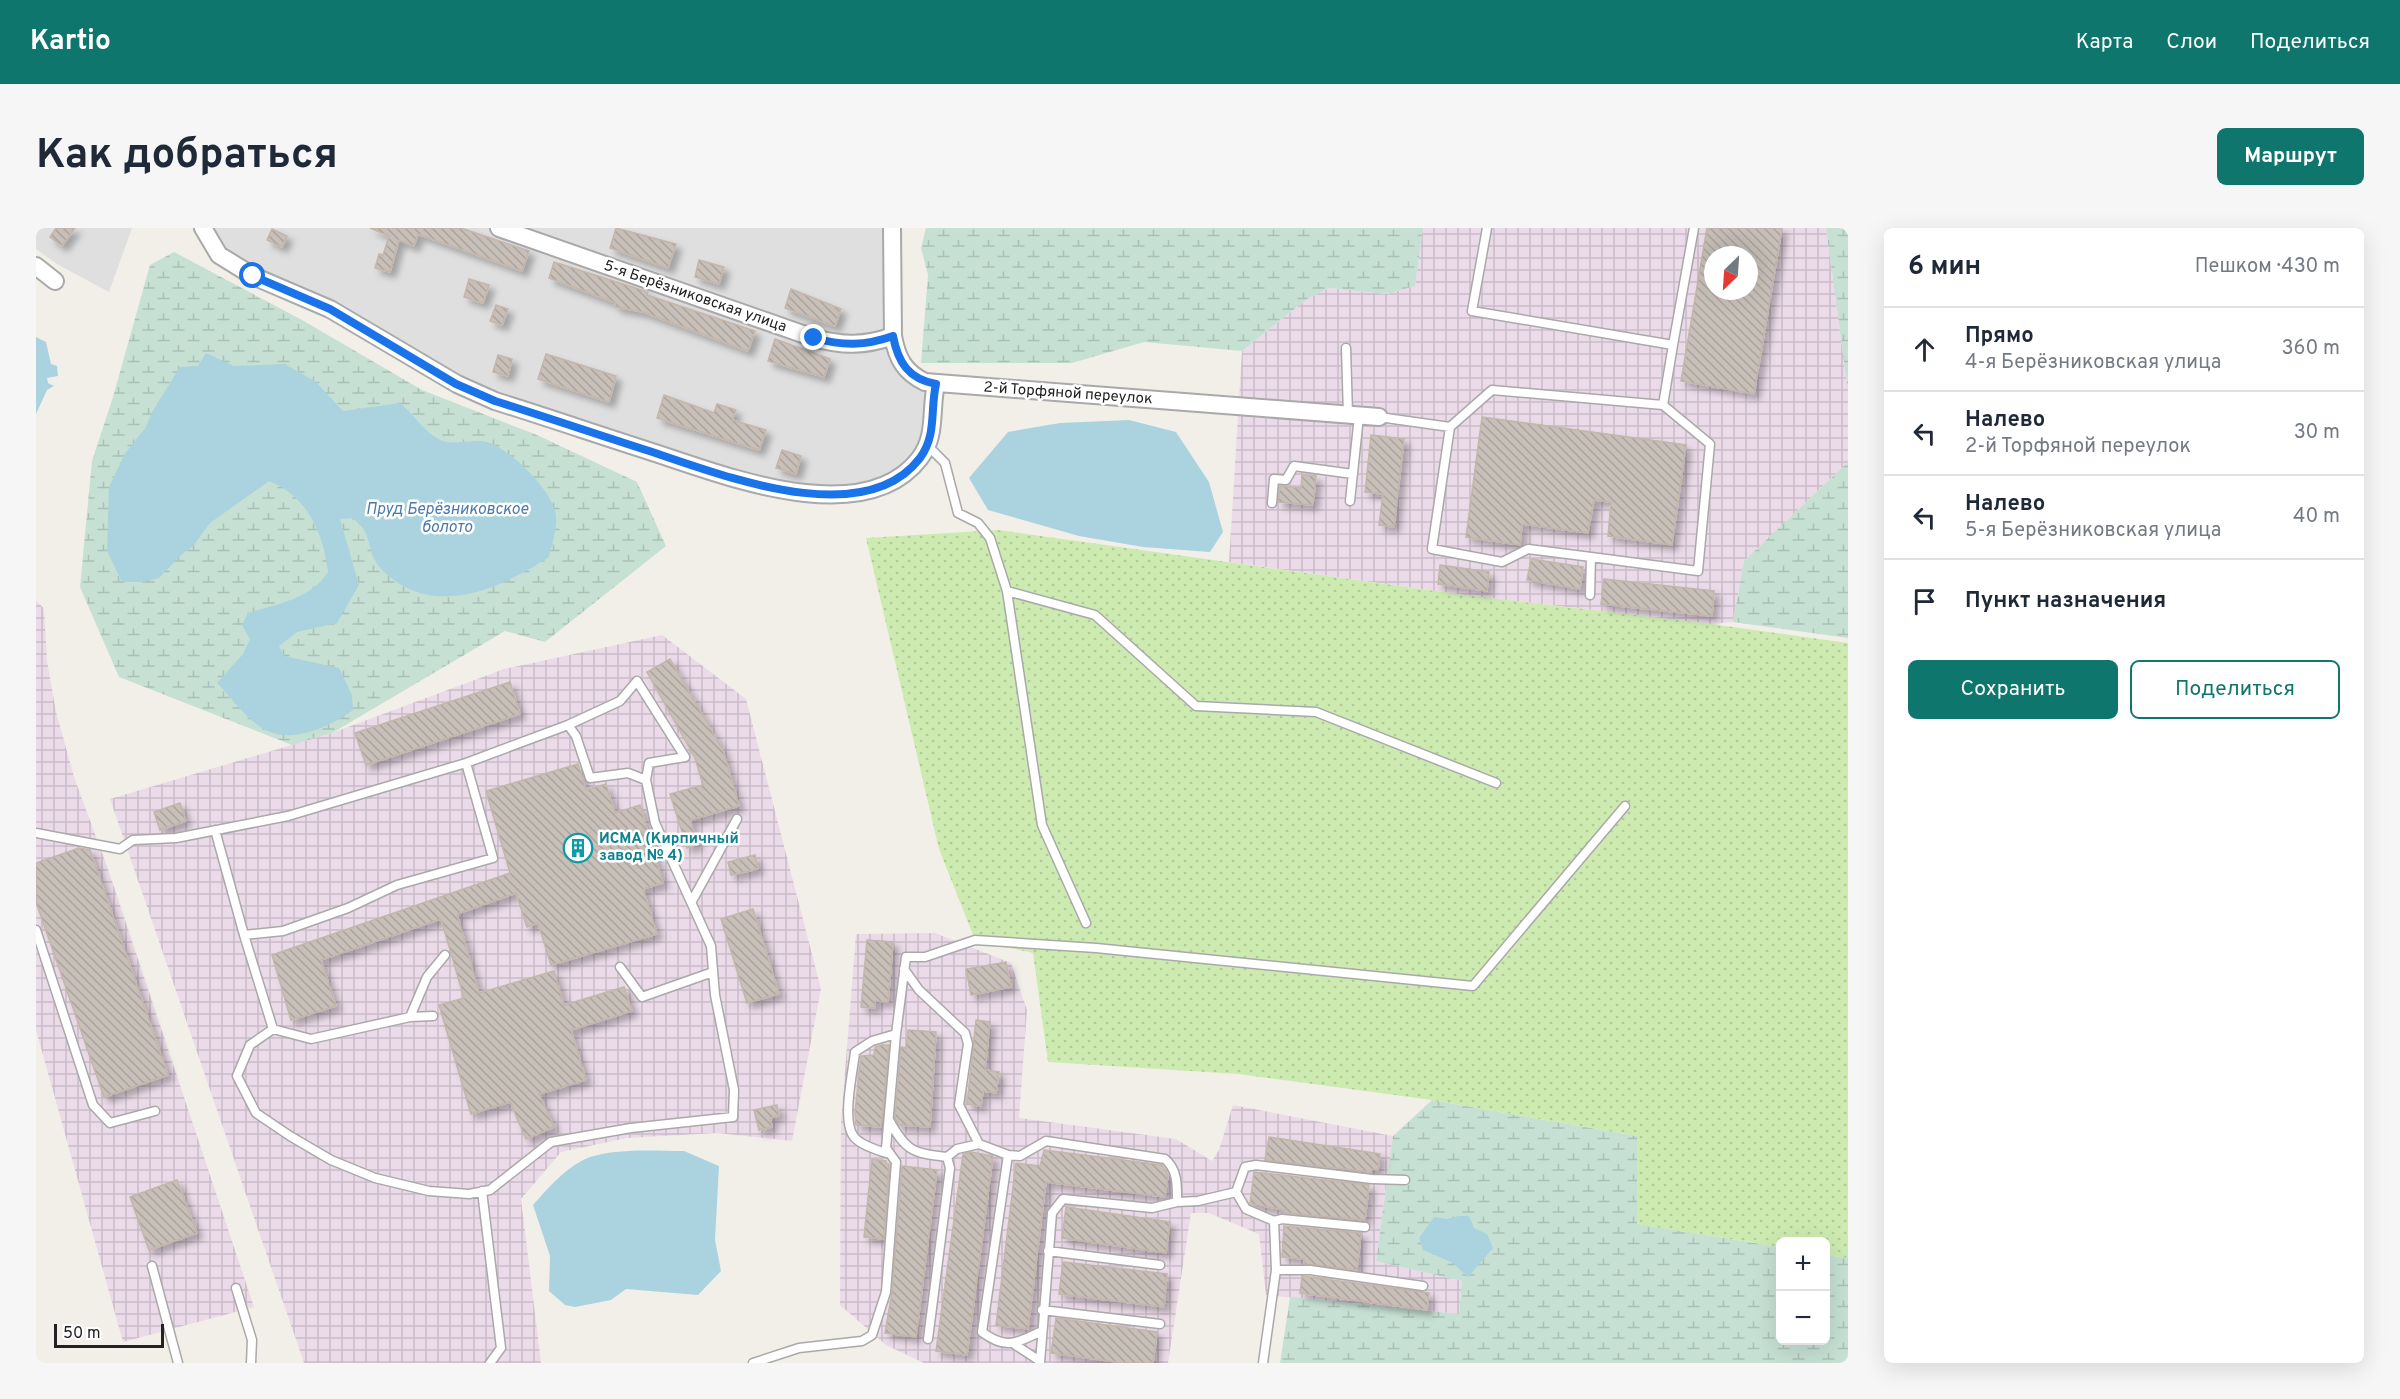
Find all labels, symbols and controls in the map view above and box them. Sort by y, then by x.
text: Kartio [30,24,111,60]
text: Карта [2076,29,2133,56]
text: Слои [2166,29,2217,56]
text: Поделиться [2250,29,2370,56]
button: Маршрут [2217,128,2364,185]
text: Как добраться [36,130,338,183]
north arrow [1704,246,1758,300]
text: 6 мин [1908,251,1981,284]
text: Пешком · 430 m [2195,254,2340,280]
street label: 5-я Берёзниковская улица [601,257,789,337]
route start [239,262,265,288]
text: Прямо [1965,323,2034,350]
route end [800,324,826,350]
icon: ahead [1908,333,1941,366]
text: 360 m [2282,336,2340,362]
text: 4-я Берёзниковская улица [1965,350,2221,376]
street label: 2-й Торфяной переулок [983,379,1153,409]
text: Налево [1965,407,2045,434]
icon: left [1908,417,1941,450]
text: 30 m [2294,420,2340,446]
text: 2-й Торфяной переулок [1965,434,2191,460]
text: Налево [1965,491,2045,518]
water label: Пруд Берёзниковское болото [366,500,529,538]
icon: left [1908,501,1941,534]
text: 40 m [2293,504,2340,530]
text: 5-я Берёзниковская улица [1965,518,2221,544]
icon: arrive [1908,585,1941,618]
text: Пункт назначения [1965,588,2166,615]
button: Сохранить [1908,660,2118,719]
button: Поделиться [2130,660,2340,719]
place label: ИСМА (Кирпичный завод № 4) [599,830,739,866]
building icon: ИСМА (Кирпичный завод № 4) [562,832,594,864]
map controls [1776,1237,1830,1345]
button: + [1776,1237,1830,1291]
button: − [1776,1291,1830,1345]
scale bar [54,1321,164,1348]
text: 50 m [63,1324,101,1344]

